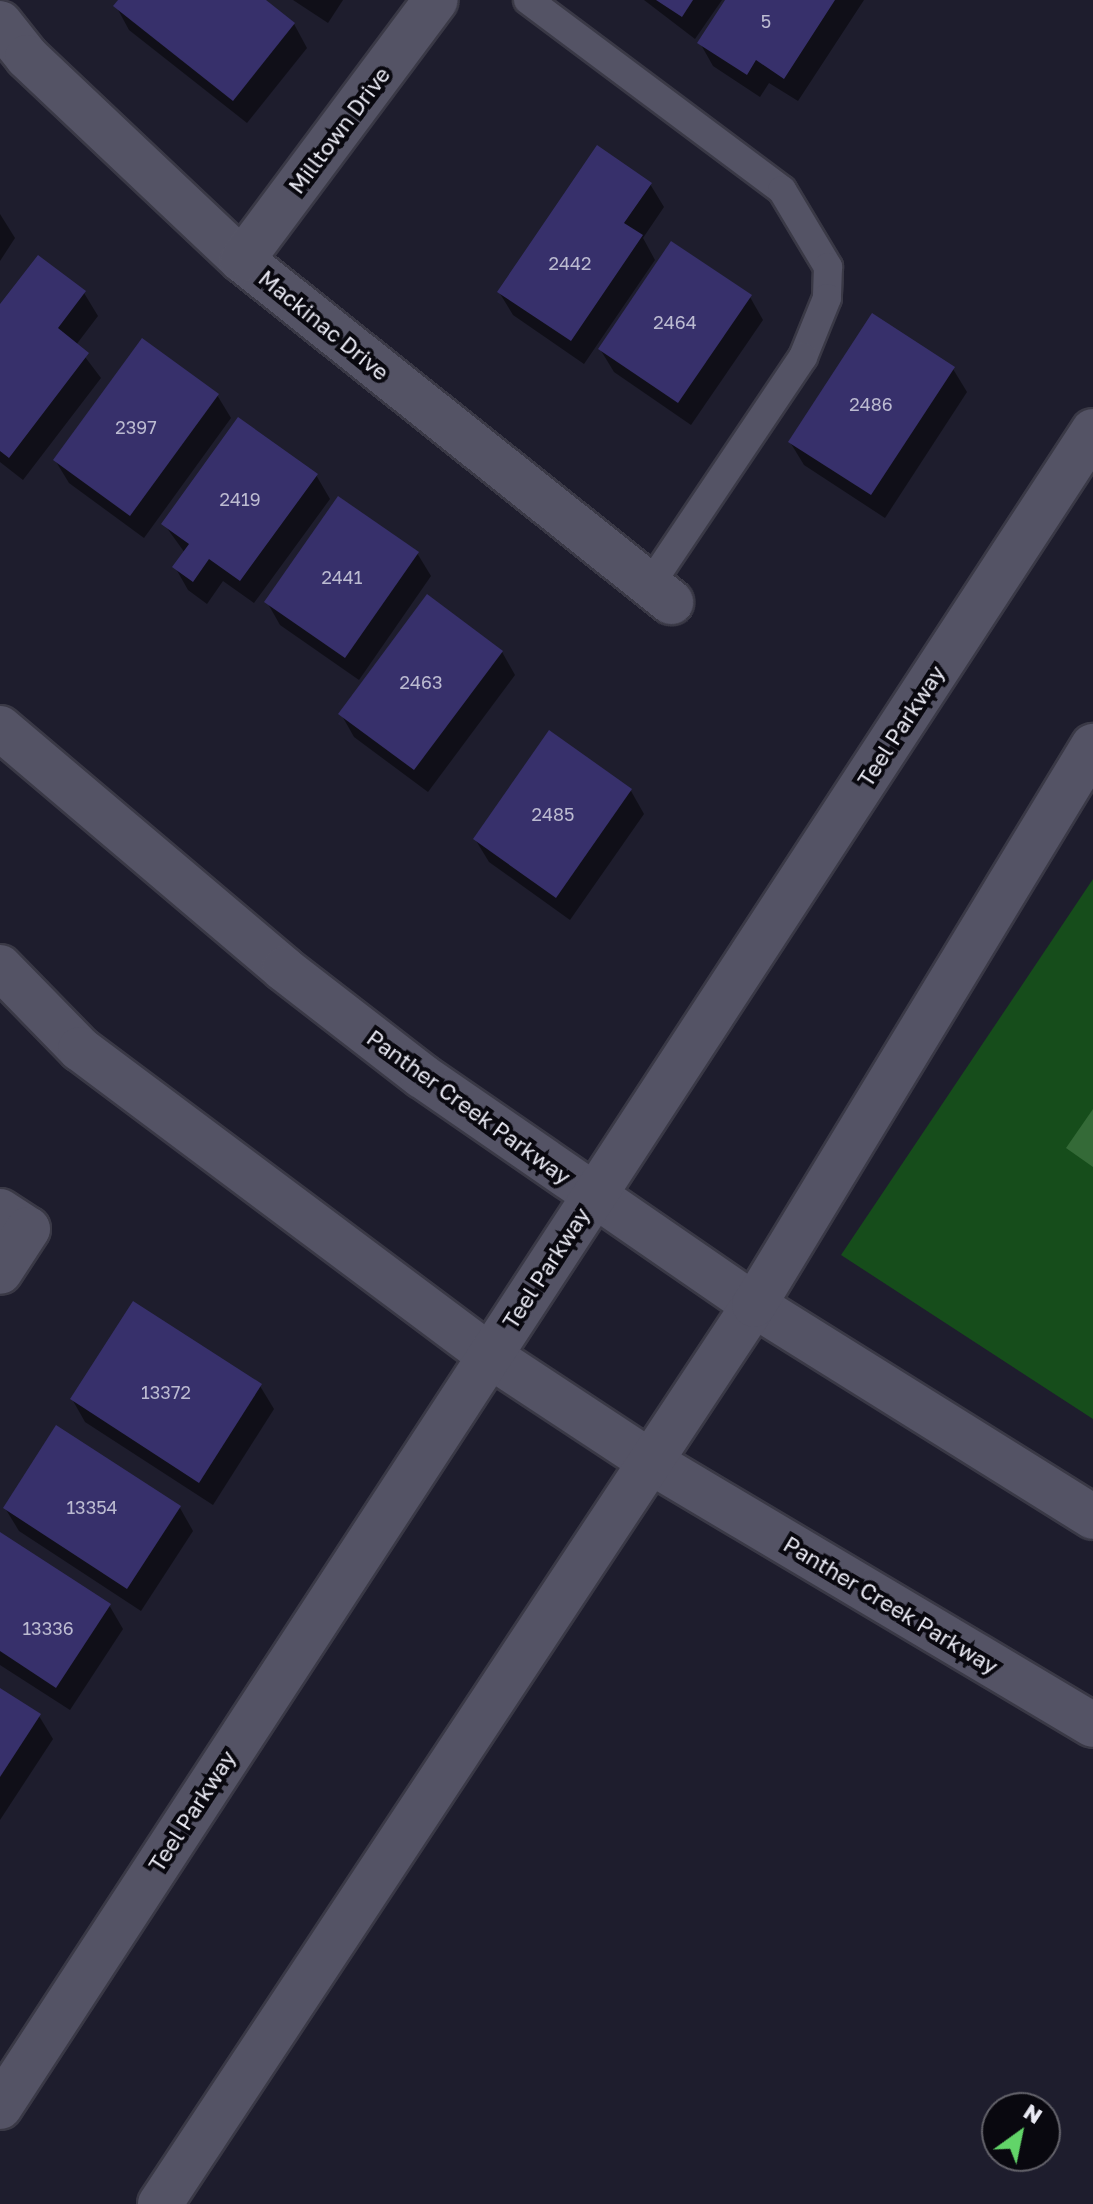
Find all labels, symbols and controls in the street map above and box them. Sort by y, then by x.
house number: 5 [761,10,771,32]
street label: Milltown Drive [283,62,395,198]
house number: 2442 [549,252,591,274]
street label: Mackinac Drive [254,265,394,385]
house number: 2464 [653,311,697,333]
house number: 2486 [849,393,893,415]
house number: 2397 [115,416,157,438]
house number: 2419 [219,488,261,510]
house number: 2441 [321,566,363,588]
street label: Teel Parkway [852,660,950,792]
house number: 2463 [400,671,442,693]
house number: 2485 [532,803,574,825]
street label: Panther Creek Parkway [362,1024,576,1190]
street label: Teel Parkway [497,1202,595,1334]
house number: 13372 [141,1381,191,1403]
house number: 13354 [66,1496,118,1518]
street label: Panther Creek Parkway [779,1530,1003,1680]
house number: 13336 [22,1617,74,1639]
street label: Teel Parkway [143,1745,241,1877]
north arrow [981,2092,1061,2172]
text: N [1019,2097,1048,2129]

